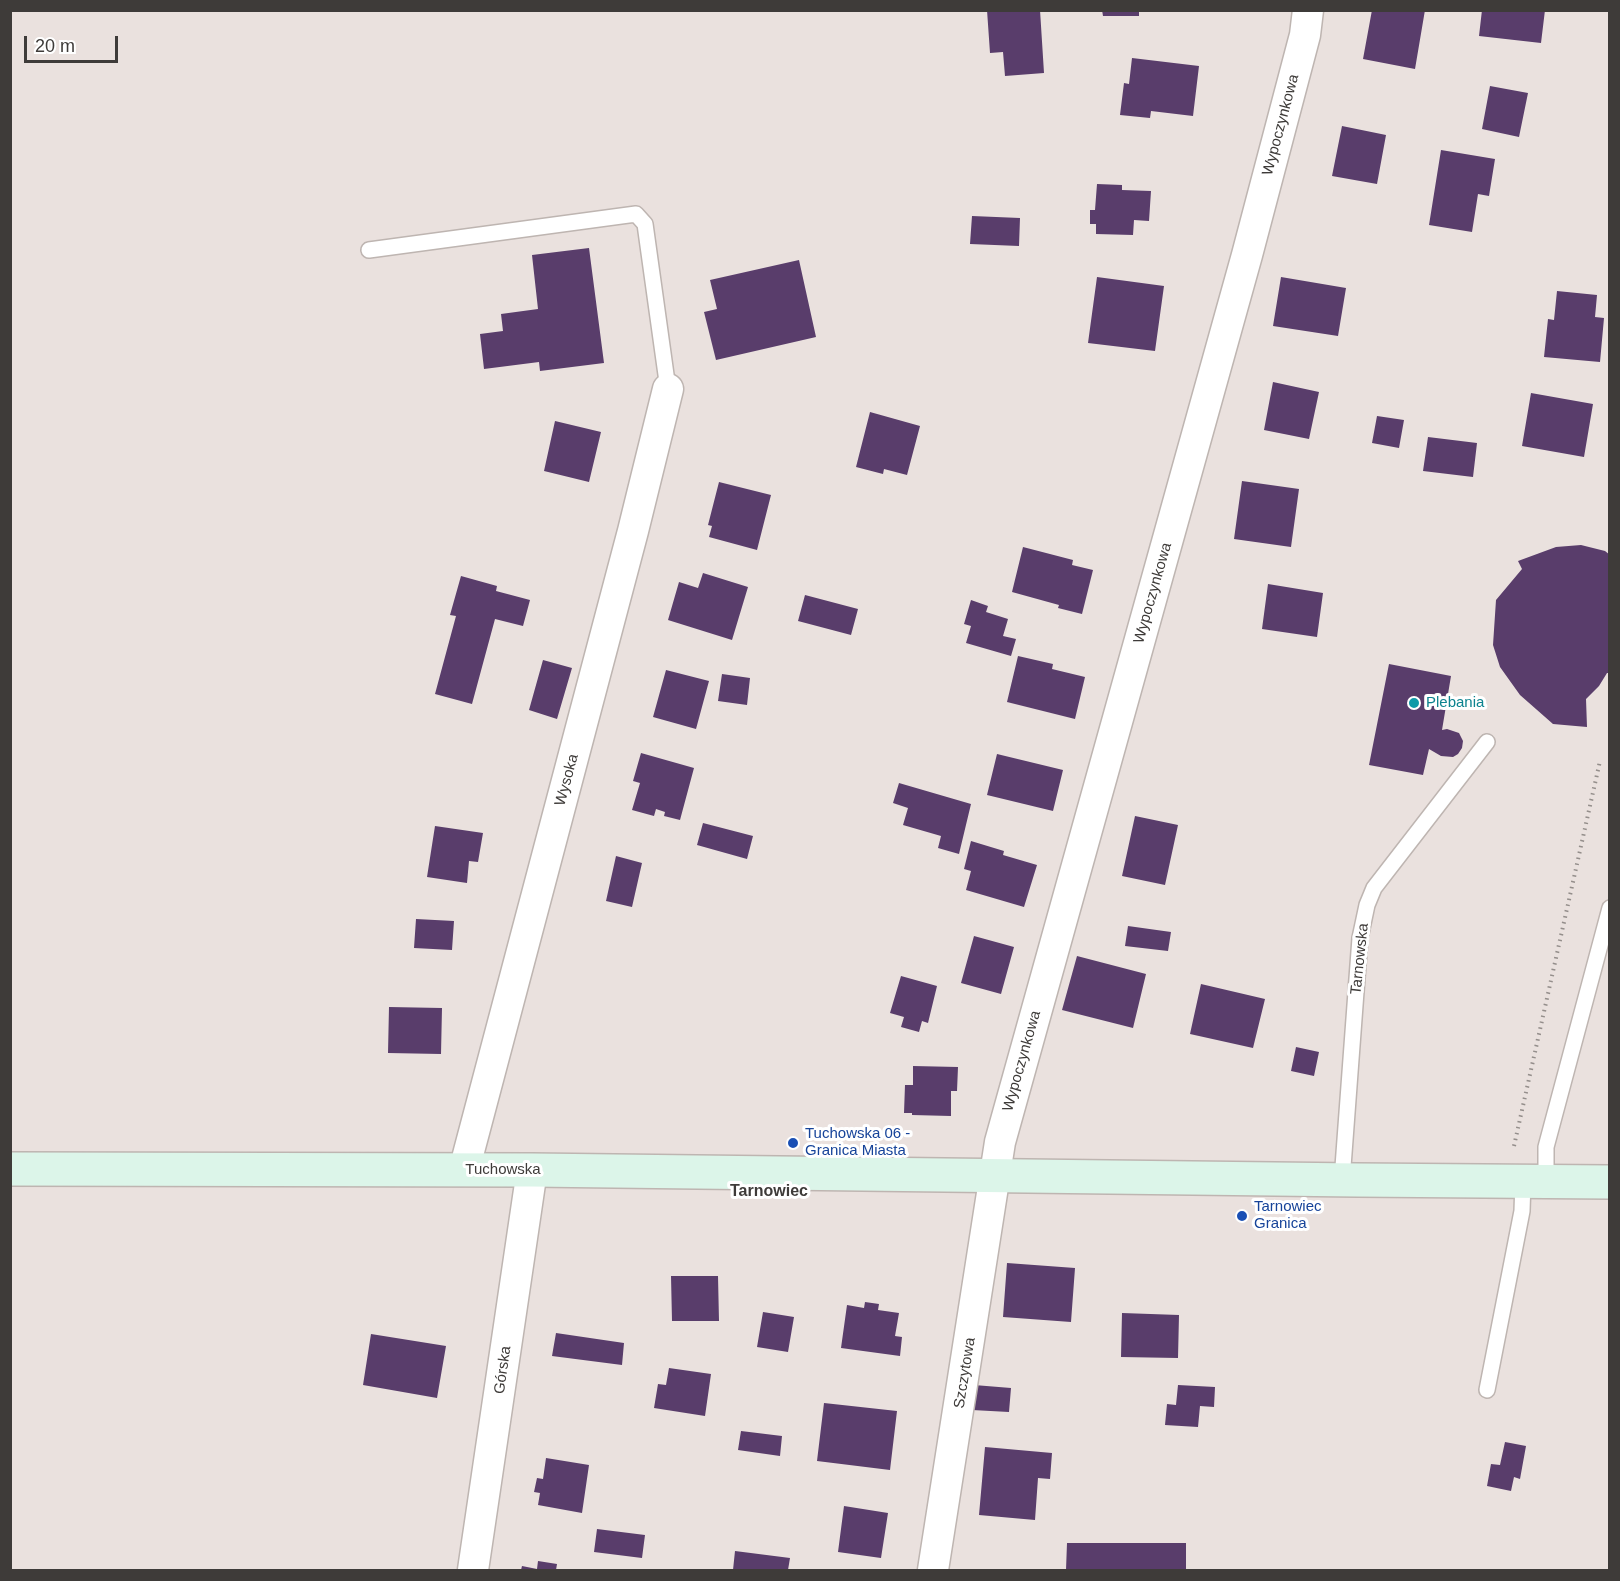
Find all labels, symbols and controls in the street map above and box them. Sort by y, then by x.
scale bar [27,24,122,62]
text: 20 m [35,36,75,56]
street label: Wypoczynkowa [1259,72,1303,178]
street label: Wypoczynkowa [1130,541,1176,645]
place label: Plebania [1426,694,1484,712]
marker: Plebania [1407,696,1421,710]
street label: Wysoka [551,752,583,808]
street label: Tarnowska [1347,922,1373,996]
street label: Wypoczynkowa [999,1009,1045,1113]
place label: Tuchowska 06 - Granica Miasta [805,1125,910,1160]
marker: Tuchowska 06 - Granica Miasta [786,1136,800,1150]
street label: Tuchowska [465,1161,541,1179]
district label: Tarnowiec [730,1182,808,1202]
place label: Tarnowiec Granica [1254,1198,1322,1233]
marker: Tarnowiec Granica [1235,1209,1249,1223]
street label: Szczytowa [951,1336,979,1410]
street label: Górska [491,1345,515,1395]

